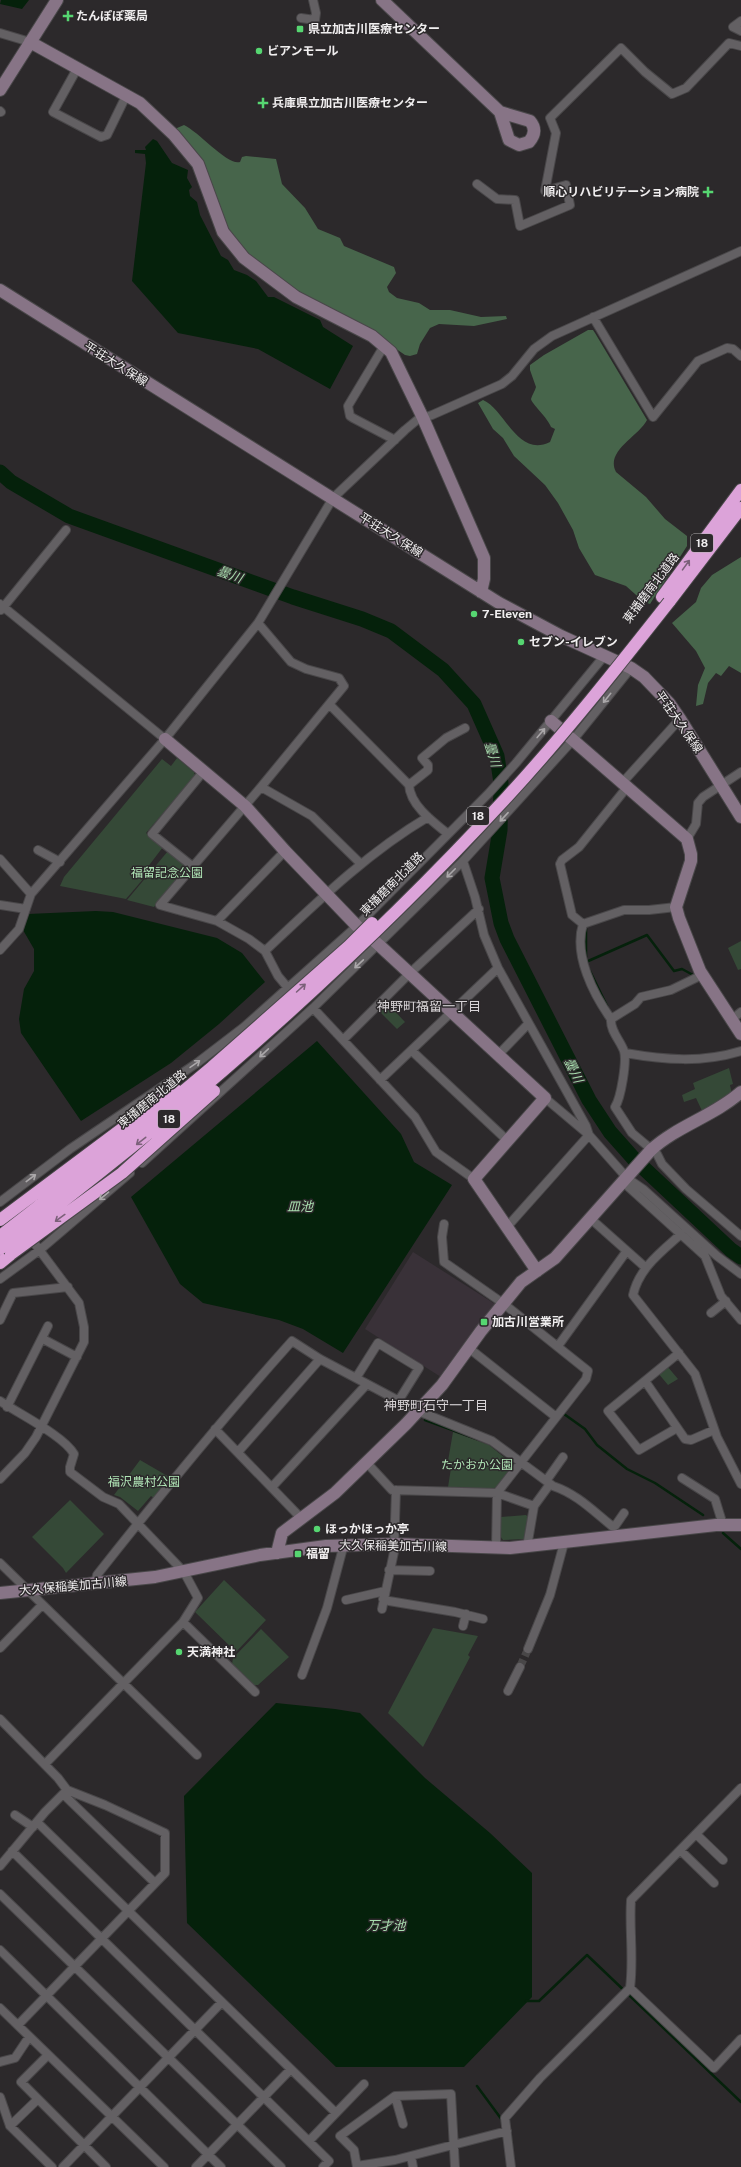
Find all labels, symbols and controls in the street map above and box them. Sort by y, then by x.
place label: たんぽぽ薬局 [76,9,148,23]
marker: たんぽぽ薬局 [63,11,73,21]
place label: 県立加古川医療センター [308,22,440,36]
marker: 県立加古川医療センター [295,24,305,34]
place label: ビアンモール [267,44,339,58]
marker: ビアンモール [254,46,264,56]
place label: 兵庫県立加古川医療センター [272,96,428,110]
marker: 兵庫県立加古川医療センター [257,97,269,109]
place label: 順心リハビリテーション病院 [543,185,699,199]
marker: 順心リハビリテーション病院 [702,186,714,198]
street label: 平荘大久保線 [82,339,150,389]
street label: 平荘大久保線 [357,510,425,560]
road number: 18 [691,534,713,552]
street label: 東播磨南北道路 [620,550,682,626]
one-way arrow [681,560,690,571]
water label: 曇川 [215,563,246,587]
place label: 7-Eleven [482,607,532,621]
marker: 7-Eleven [469,609,479,619]
place label: セブン-イレブン [529,635,618,649]
marker: セブン-イレブン [516,637,526,647]
street label: 平荘大久保線 [653,688,705,756]
one-way arrow [602,693,611,704]
one-way arrow [537,727,546,738]
water label: 曇川 [482,740,504,771]
road number: 18 [467,807,489,825]
one-way arrow [499,812,509,822]
street label: 東播磨南北道路 [357,849,427,919]
park label: 福留記念公園 [131,866,203,880]
one-way arrow [446,868,456,878]
one-way arrow [354,959,364,969]
one-way arrow [296,984,306,993]
district label: 神野町福留一丁目 [377,999,481,1014]
one-way arrow [259,1048,269,1058]
water label: 曇川 [561,1055,587,1087]
one-way arrow [189,1060,200,1068]
street label: 東播磨南北道路 [115,1067,189,1131]
road number: 18 [158,1110,180,1128]
one-way arrow [136,1137,147,1146]
one-way arrow [26,1174,37,1183]
one-way arrow [99,1191,110,1200]
water label: 皿池 [287,1199,315,1214]
one-way arrow [55,1214,66,1223]
place label: 加古川営業所 [492,1315,564,1329]
marker: 加古川営業所 [479,1317,489,1327]
district label: 神野町石守一丁目 [384,1398,488,1413]
park label: たかおか公園 [441,1458,513,1472]
park label: 福沢農村公園 [108,1475,180,1489]
place label: ほっかほっか亭 [325,1522,409,1536]
marker: ほっかほっか亭 [312,1524,322,1534]
street label: 大久保稲美加古川線 [339,1538,447,1554]
place label: 福留 [306,1547,330,1561]
marker: 福留 [293,1549,303,1559]
street label: 大久保稲美加古川線 [19,1574,127,1598]
place label: 天満神社 [187,1645,235,1659]
marker: 天満神社 [174,1647,184,1657]
water label: 万才池 [366,1918,407,1933]

